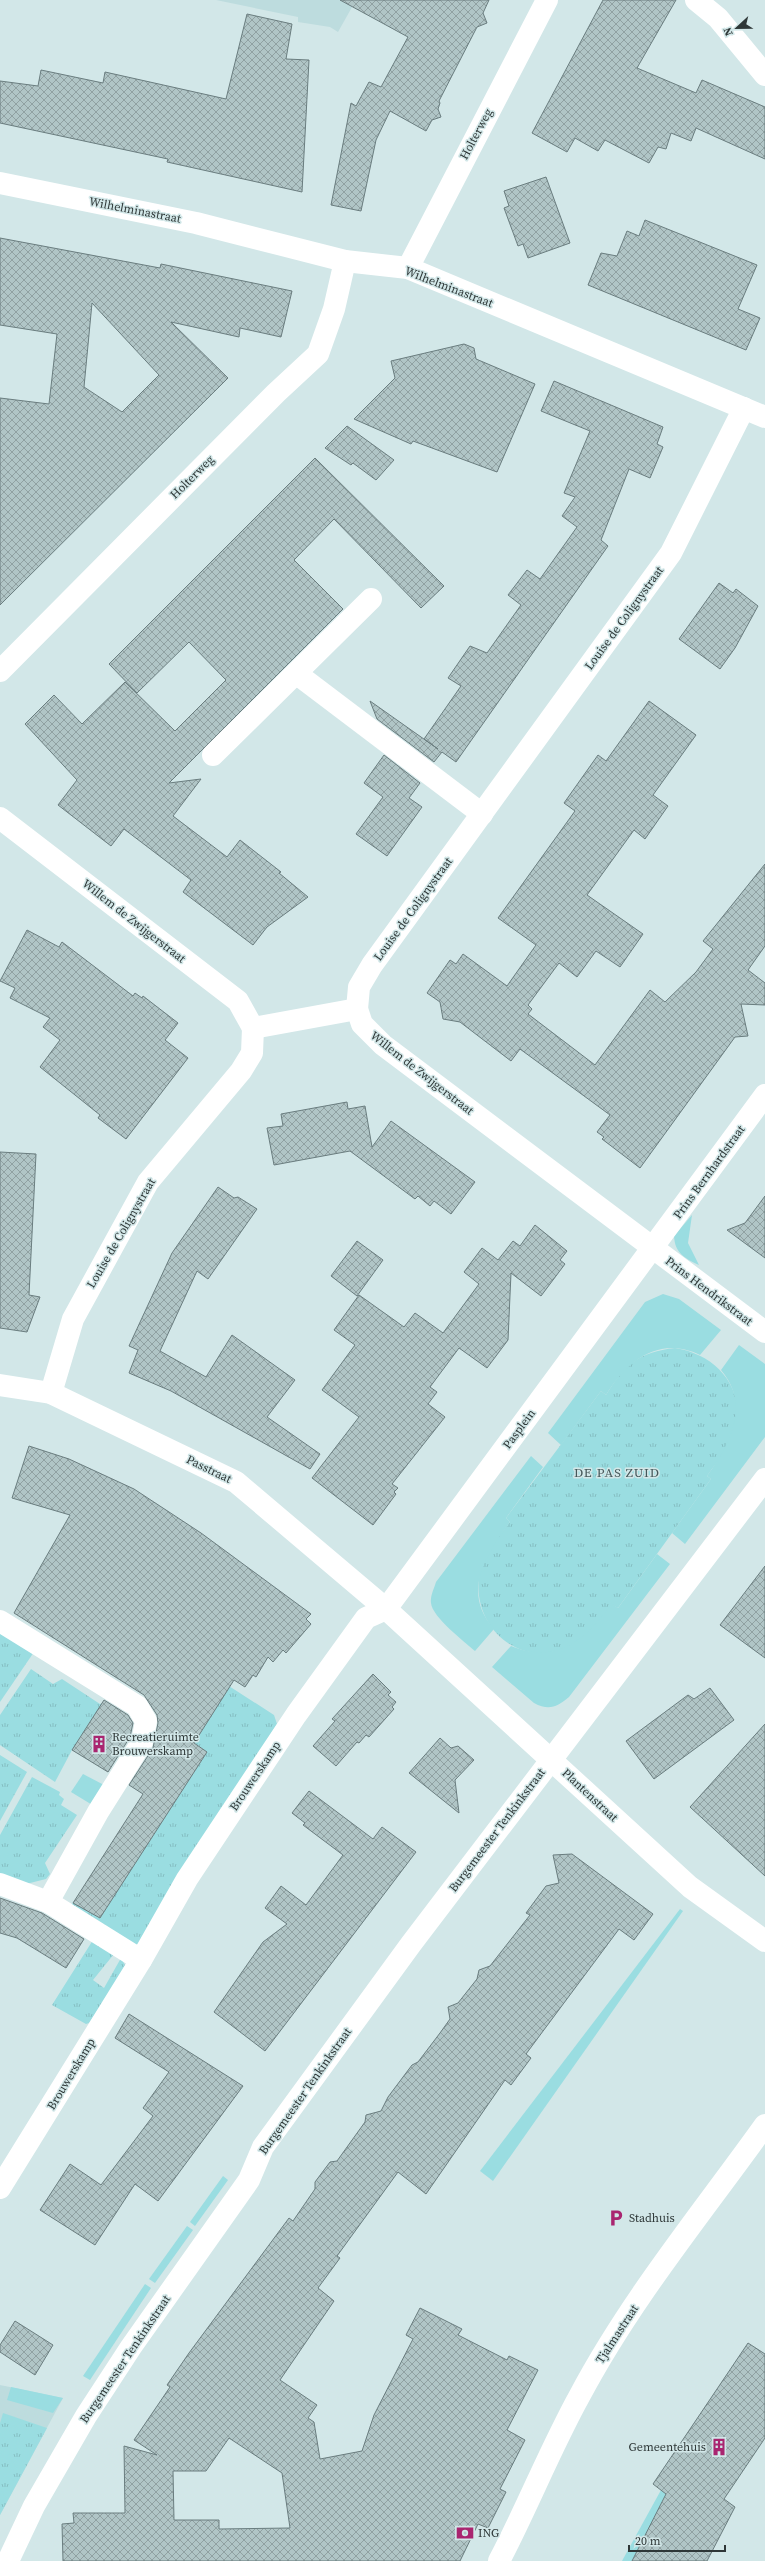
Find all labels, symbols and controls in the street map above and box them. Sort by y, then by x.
north arrow [717,8,757,48]
text: N [720,25,737,38]
street label: Holterweg [456,106,496,162]
street label: Wilhelminastraat [88,193,182,227]
street label: Wilhelminastraat [403,263,495,311]
street label: Holterweg [167,452,217,502]
street label: Louise de Colignystraat [581,563,667,673]
street label: Louise de Colignystraat [370,854,456,964]
street label: Willem de Zwijgerstraat [79,876,189,966]
street label: Willem de Zwijgerstraat [367,1028,477,1118]
street label: Prins Bernhardstraat [670,1122,748,1222]
street label: Louise de Colignystraat [83,1175,159,1291]
street label: Prins Hendrikstraat [662,1253,756,1329]
street label: Pasplein [499,1406,539,1452]
street label: Passtraat [184,1451,234,1487]
district label: DE PAS ZUID [574,1464,660,1481]
place label: Recreatieruimte Brouwerskamp [112,1729,199,1759]
building icon: Recreatieruimte Brouwerskamp [89,1734,109,1754]
street label: Brouwerskamp [226,1738,284,1814]
street label: Burgemeester Tenkinkstraat [445,1765,549,1895]
street label: Plantenstraat [558,1765,622,1825]
street label: Burgemeester Tenkinkstraat [255,2024,355,2158]
street label: Brouwerskamp [43,2035,99,2113]
parking icon: Stadhuis [606,2208,626,2228]
place label: Stadhuis [629,2210,675,2226]
street label: Burgemeester Tenkinkstraat [76,2292,174,2426]
street label: Tjalmastraat [592,2301,642,2367]
building icon: Gemeentehuis [709,2437,729,2457]
place label: Gemeentehuis [629,2439,706,2455]
bank icon: ING [455,2523,475,2543]
place label: ING [478,2525,499,2541]
scale bar [629,2527,725,2553]
text: 20 m [635,2533,661,2549]

